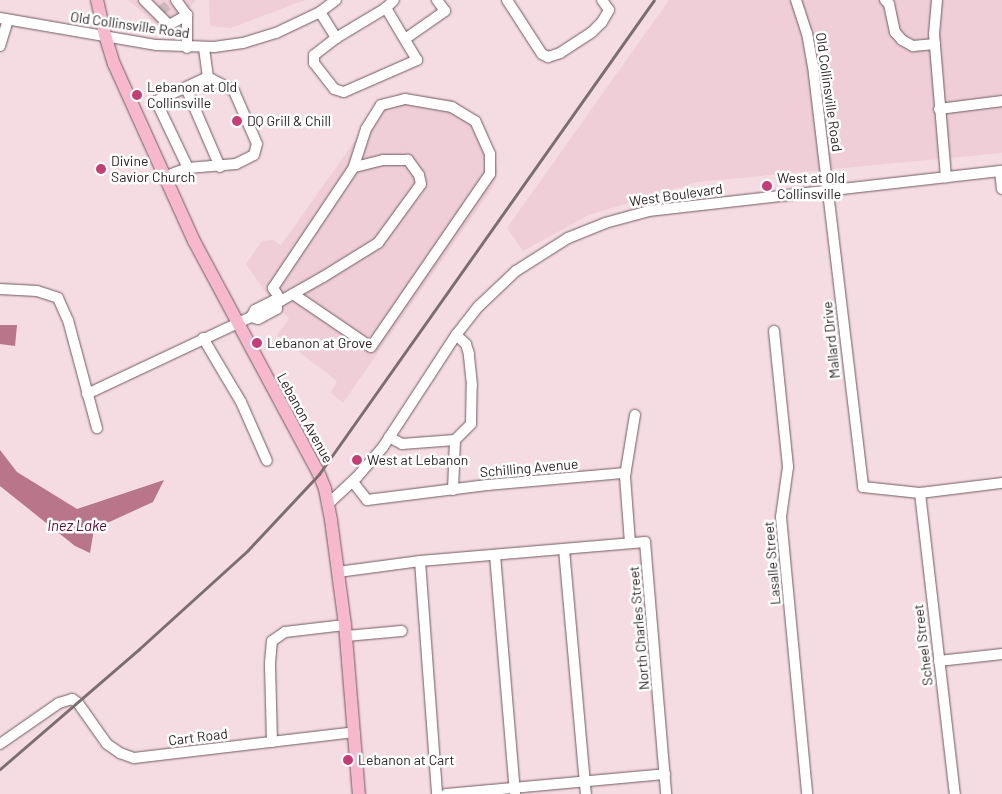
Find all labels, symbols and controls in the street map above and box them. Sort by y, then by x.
street label: Old Collinsville Road [69,8,191,42]
street label: Old Collinsville Road [812,31,846,153]
place label: Lebanon at Old Collinsville [147,79,237,111]
marker: Lebanon at Old Collinsville [131,89,143,101]
place label: DQ Grill & Chill [247,113,331,129]
marker: DQ Grill & Chill [231,115,243,127]
place label: Divine Savior Church [111,153,195,186]
marker: Divine Savior Church [95,163,107,175]
place label: West at Old Collinsville [777,170,845,202]
street label: West Boulevard [628,180,724,210]
marker: West at Old Collinsville [761,180,773,192]
street label: Mallard Drive [819,301,843,379]
place label: Lebanon at Grove [267,335,372,351]
marker: Lebanon at Grove [251,337,263,349]
street label: Lebanon Avenue [273,370,337,466]
place label: West at Lebanon [367,452,468,468]
marker: West at Lebanon [351,454,363,466]
street label: Schilling Avenue [479,455,579,481]
water label: Inez Lake [47,517,107,535]
street label: Lasalle Street [760,520,784,606]
street label: North Charles Street [625,565,653,691]
street label: Scheel Street [910,603,936,687]
street label: Cart Road [167,725,229,749]
place label: Lebanon at Cart [358,752,455,768]
marker: Lebanon at Cart [342,754,354,766]

